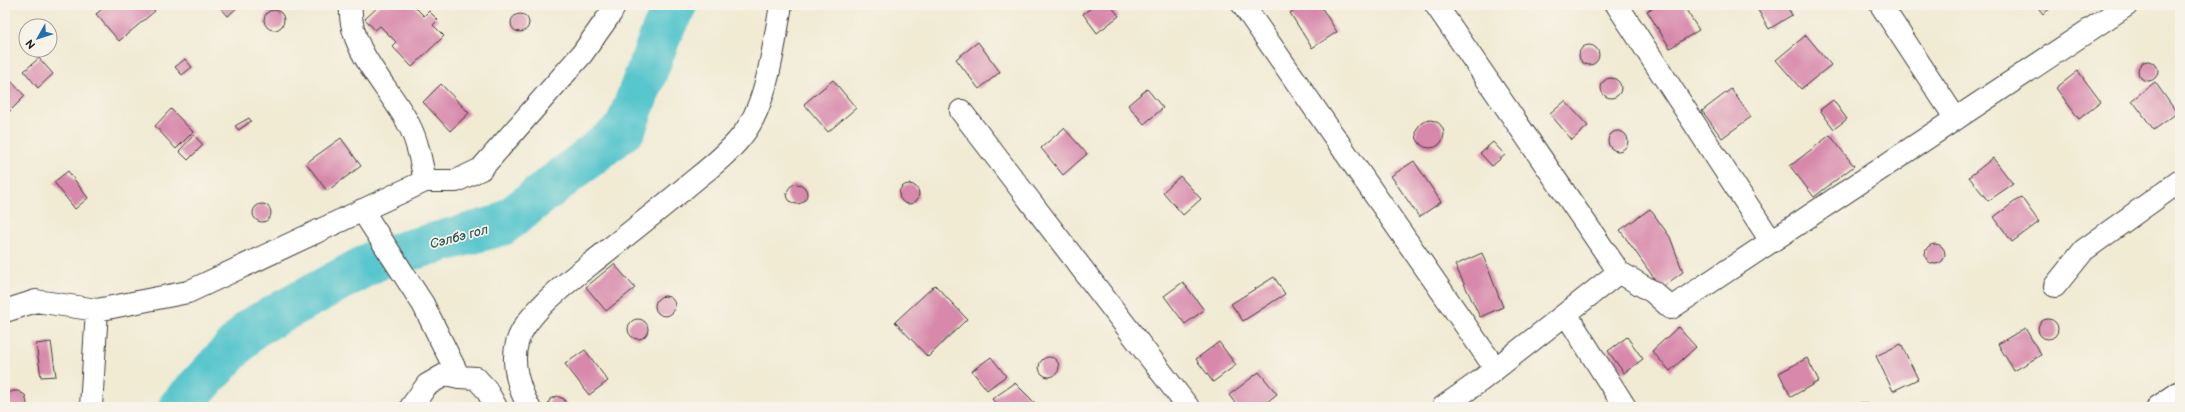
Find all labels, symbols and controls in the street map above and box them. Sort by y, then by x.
north arrow [18,18,58,58]
text: N [23,37,38,51]
water label: Сэлбэ гол [428,221,490,252]

